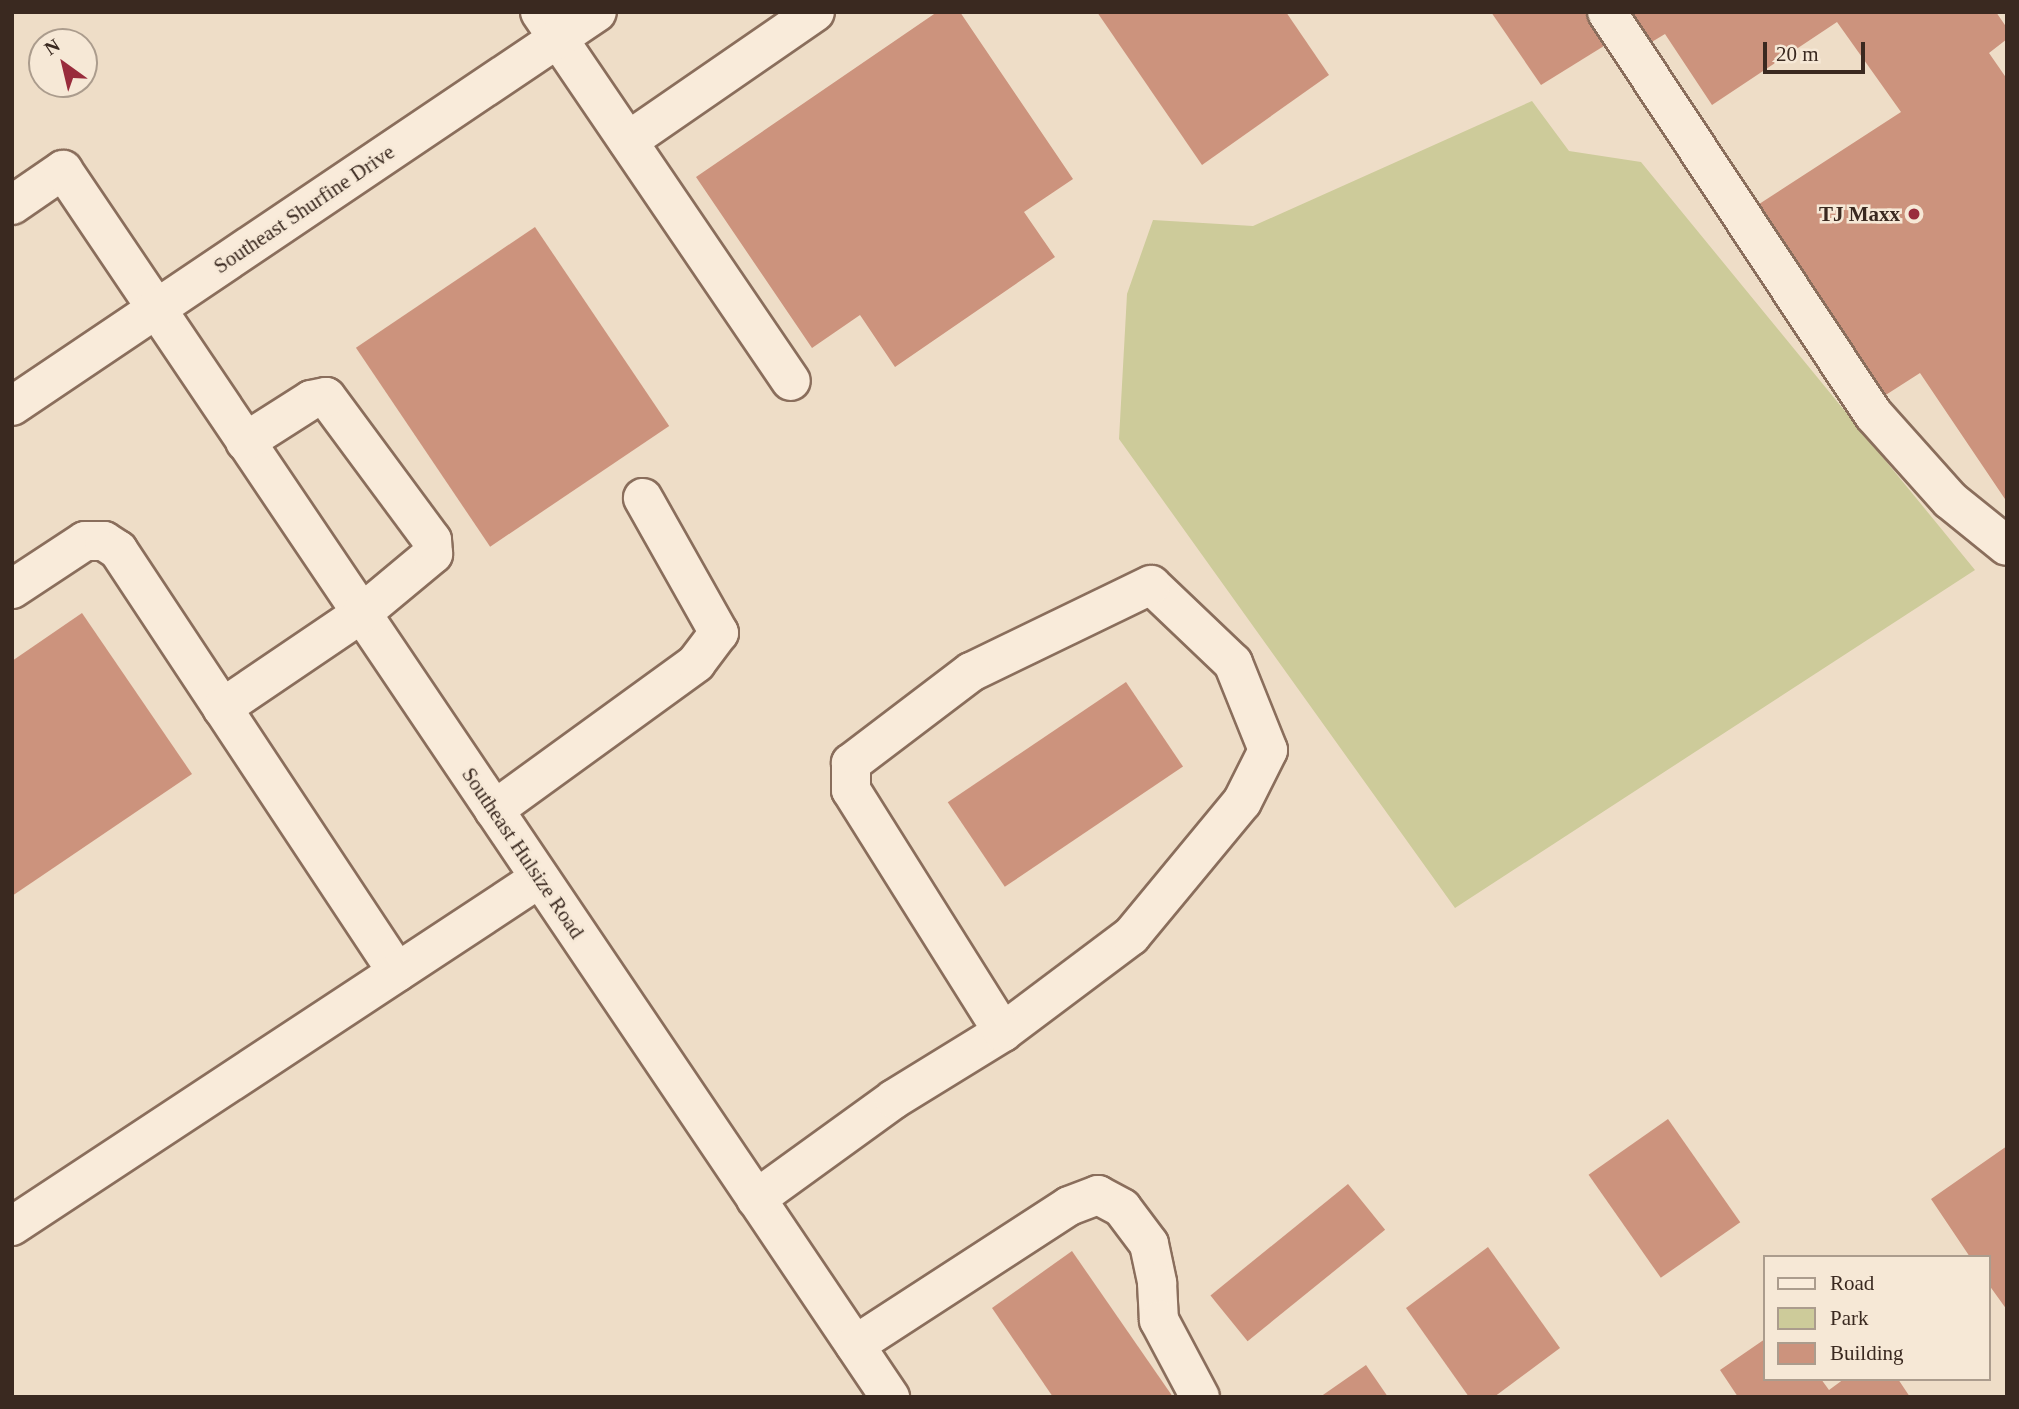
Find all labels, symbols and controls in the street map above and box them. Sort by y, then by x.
north arrow [28,28,98,98]
scale bar [1767,28,1868,72]
text: N [41,34,64,59]
text: 20 m [1776,42,1819,66]
street label: Southeast Shurfine Drive [209,139,399,279]
place label: TJ Maxx [1819,201,1900,227]
marker: TJ Maxx [1906,206,1922,222]
street label: Southeast Hulsize Road [456,763,590,943]
legend [1764,1255,1991,1381]
text: Road [1830,1271,1874,1295]
text: Park [1830,1306,1869,1330]
text: Building [1830,1341,1904,1365]

